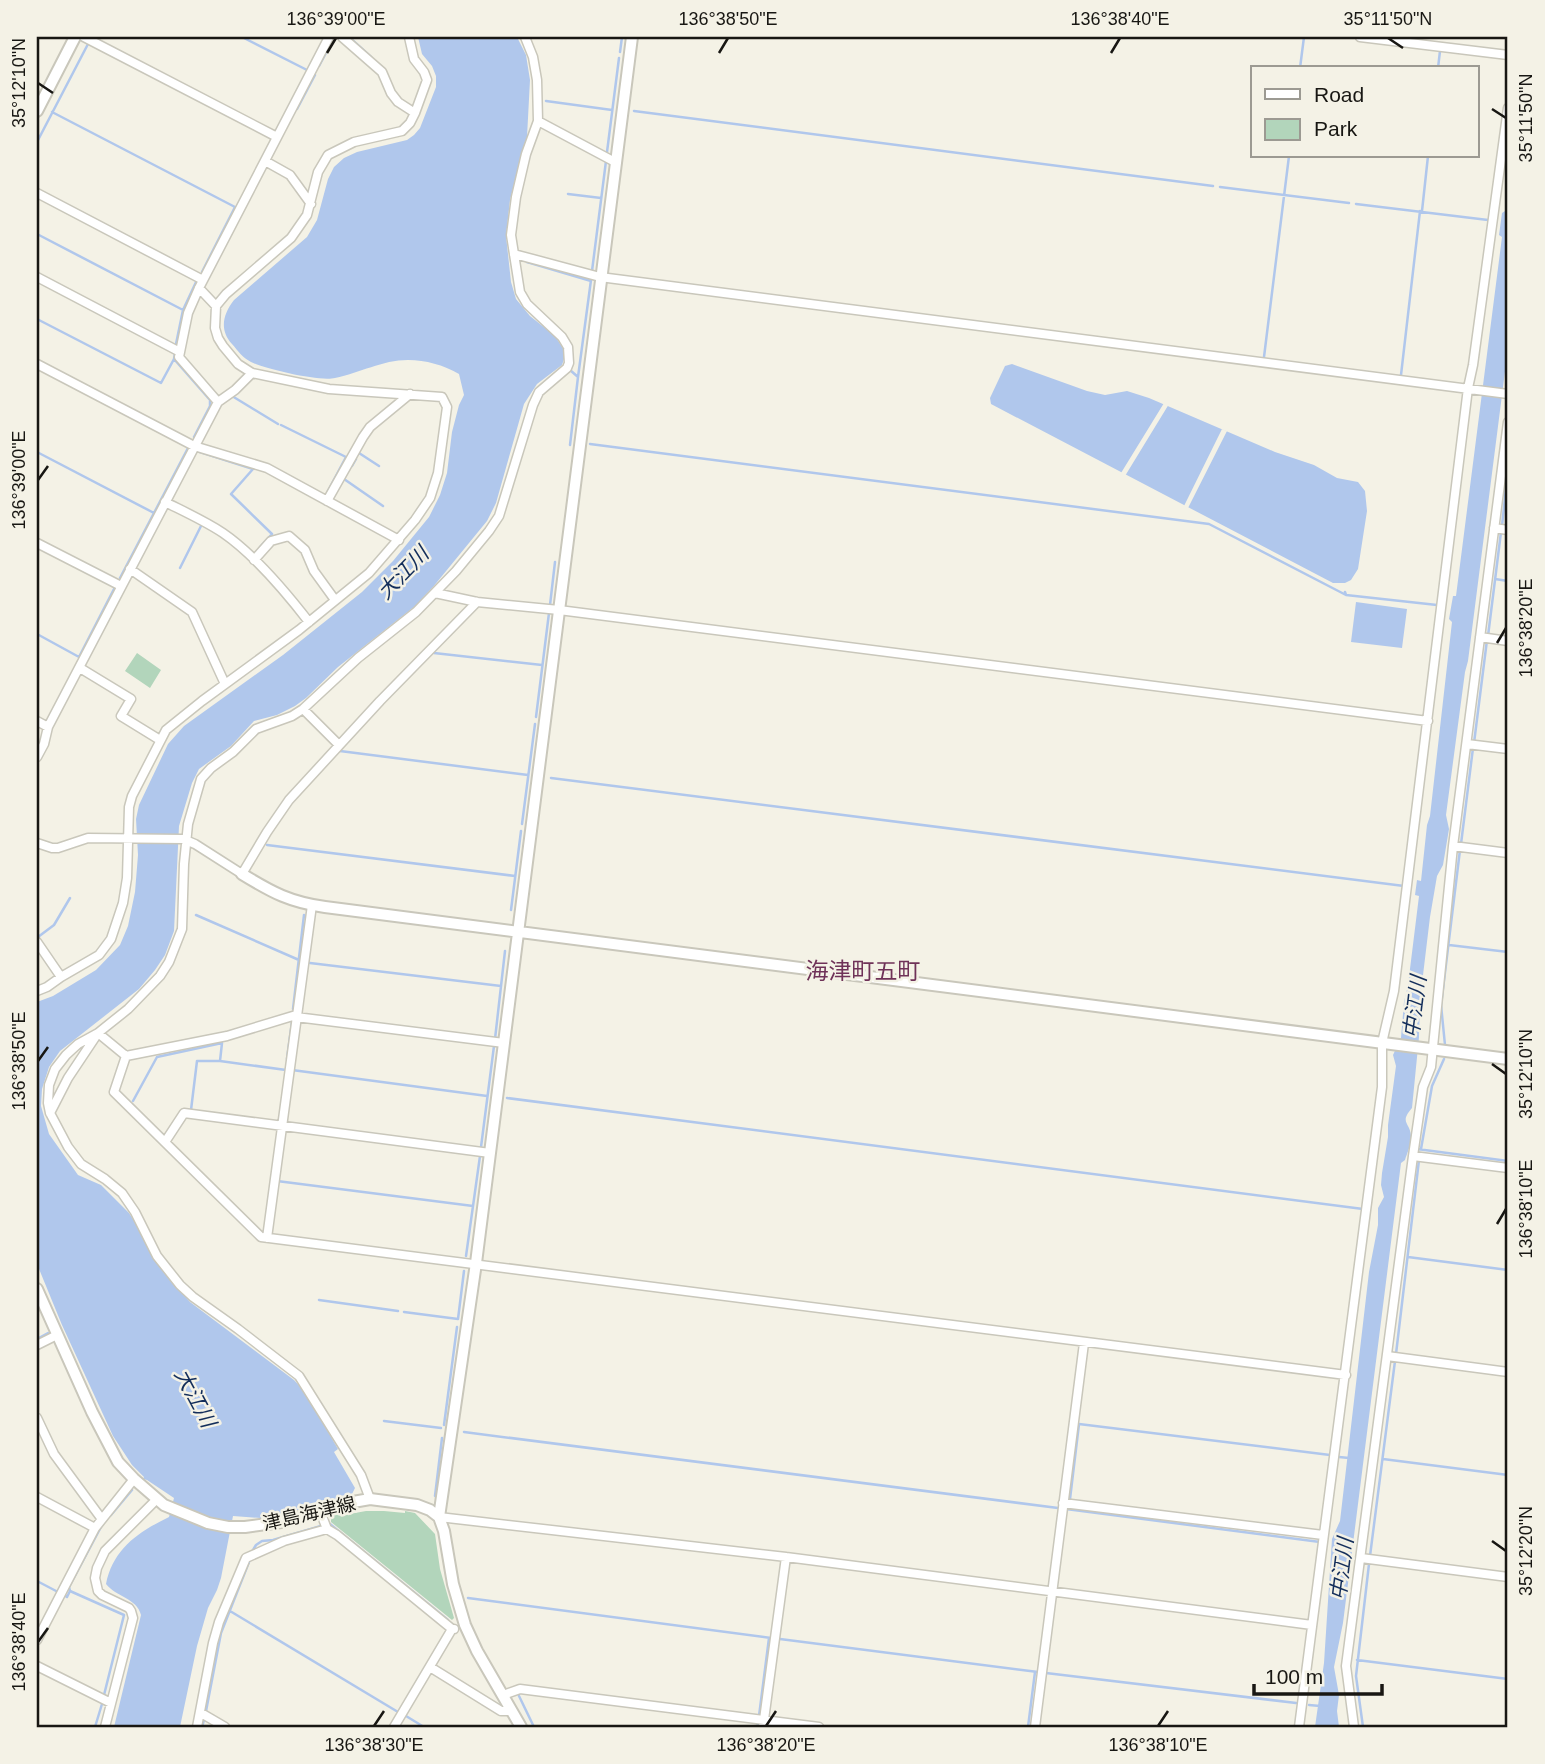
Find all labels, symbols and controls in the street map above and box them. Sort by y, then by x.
text: 136°39'00"E [286,9,386,29]
text: 136°38'50"E [678,9,778,29]
text: 136°38'40"E [1070,9,1170,29]
text: 35°11'50"N [1344,9,1432,29]
text: 35°12'10"N [9,38,29,128]
legend [1251,66,1478,158]
text: 35°11'50"N [1516,74,1536,162]
text: Road [1314,83,1364,106]
text: Park [1314,117,1358,140]
text: 136°39'00"E [9,430,29,530]
water label: 大江川 [372,541,434,603]
text: 136°38'20"E [1516,578,1536,678]
district label: 海津町五町 [806,958,921,984]
water label: 中江川 [1399,972,1430,1040]
text: 136°38'50"E [9,1011,29,1111]
text: 35°12'10"N [1516,1029,1536,1119]
text: 136°38'10"E [1516,1159,1536,1259]
water label: 大江川 [170,1365,221,1433]
street label: 津島海津線 [260,1493,358,1534]
text: 35°12'20"N [1516,1506,1536,1596]
water label: 中江川 [1326,1534,1357,1602]
text: 136°38'40"E [9,1592,29,1692]
scale bar [1254,1652,1382,1696]
text: 100 m [1265,1665,1323,1688]
text: 136°38'30"E [324,1735,424,1755]
text: 136°38'20"E [716,1735,816,1755]
text: 136°38'10"E [1108,1735,1208,1755]

